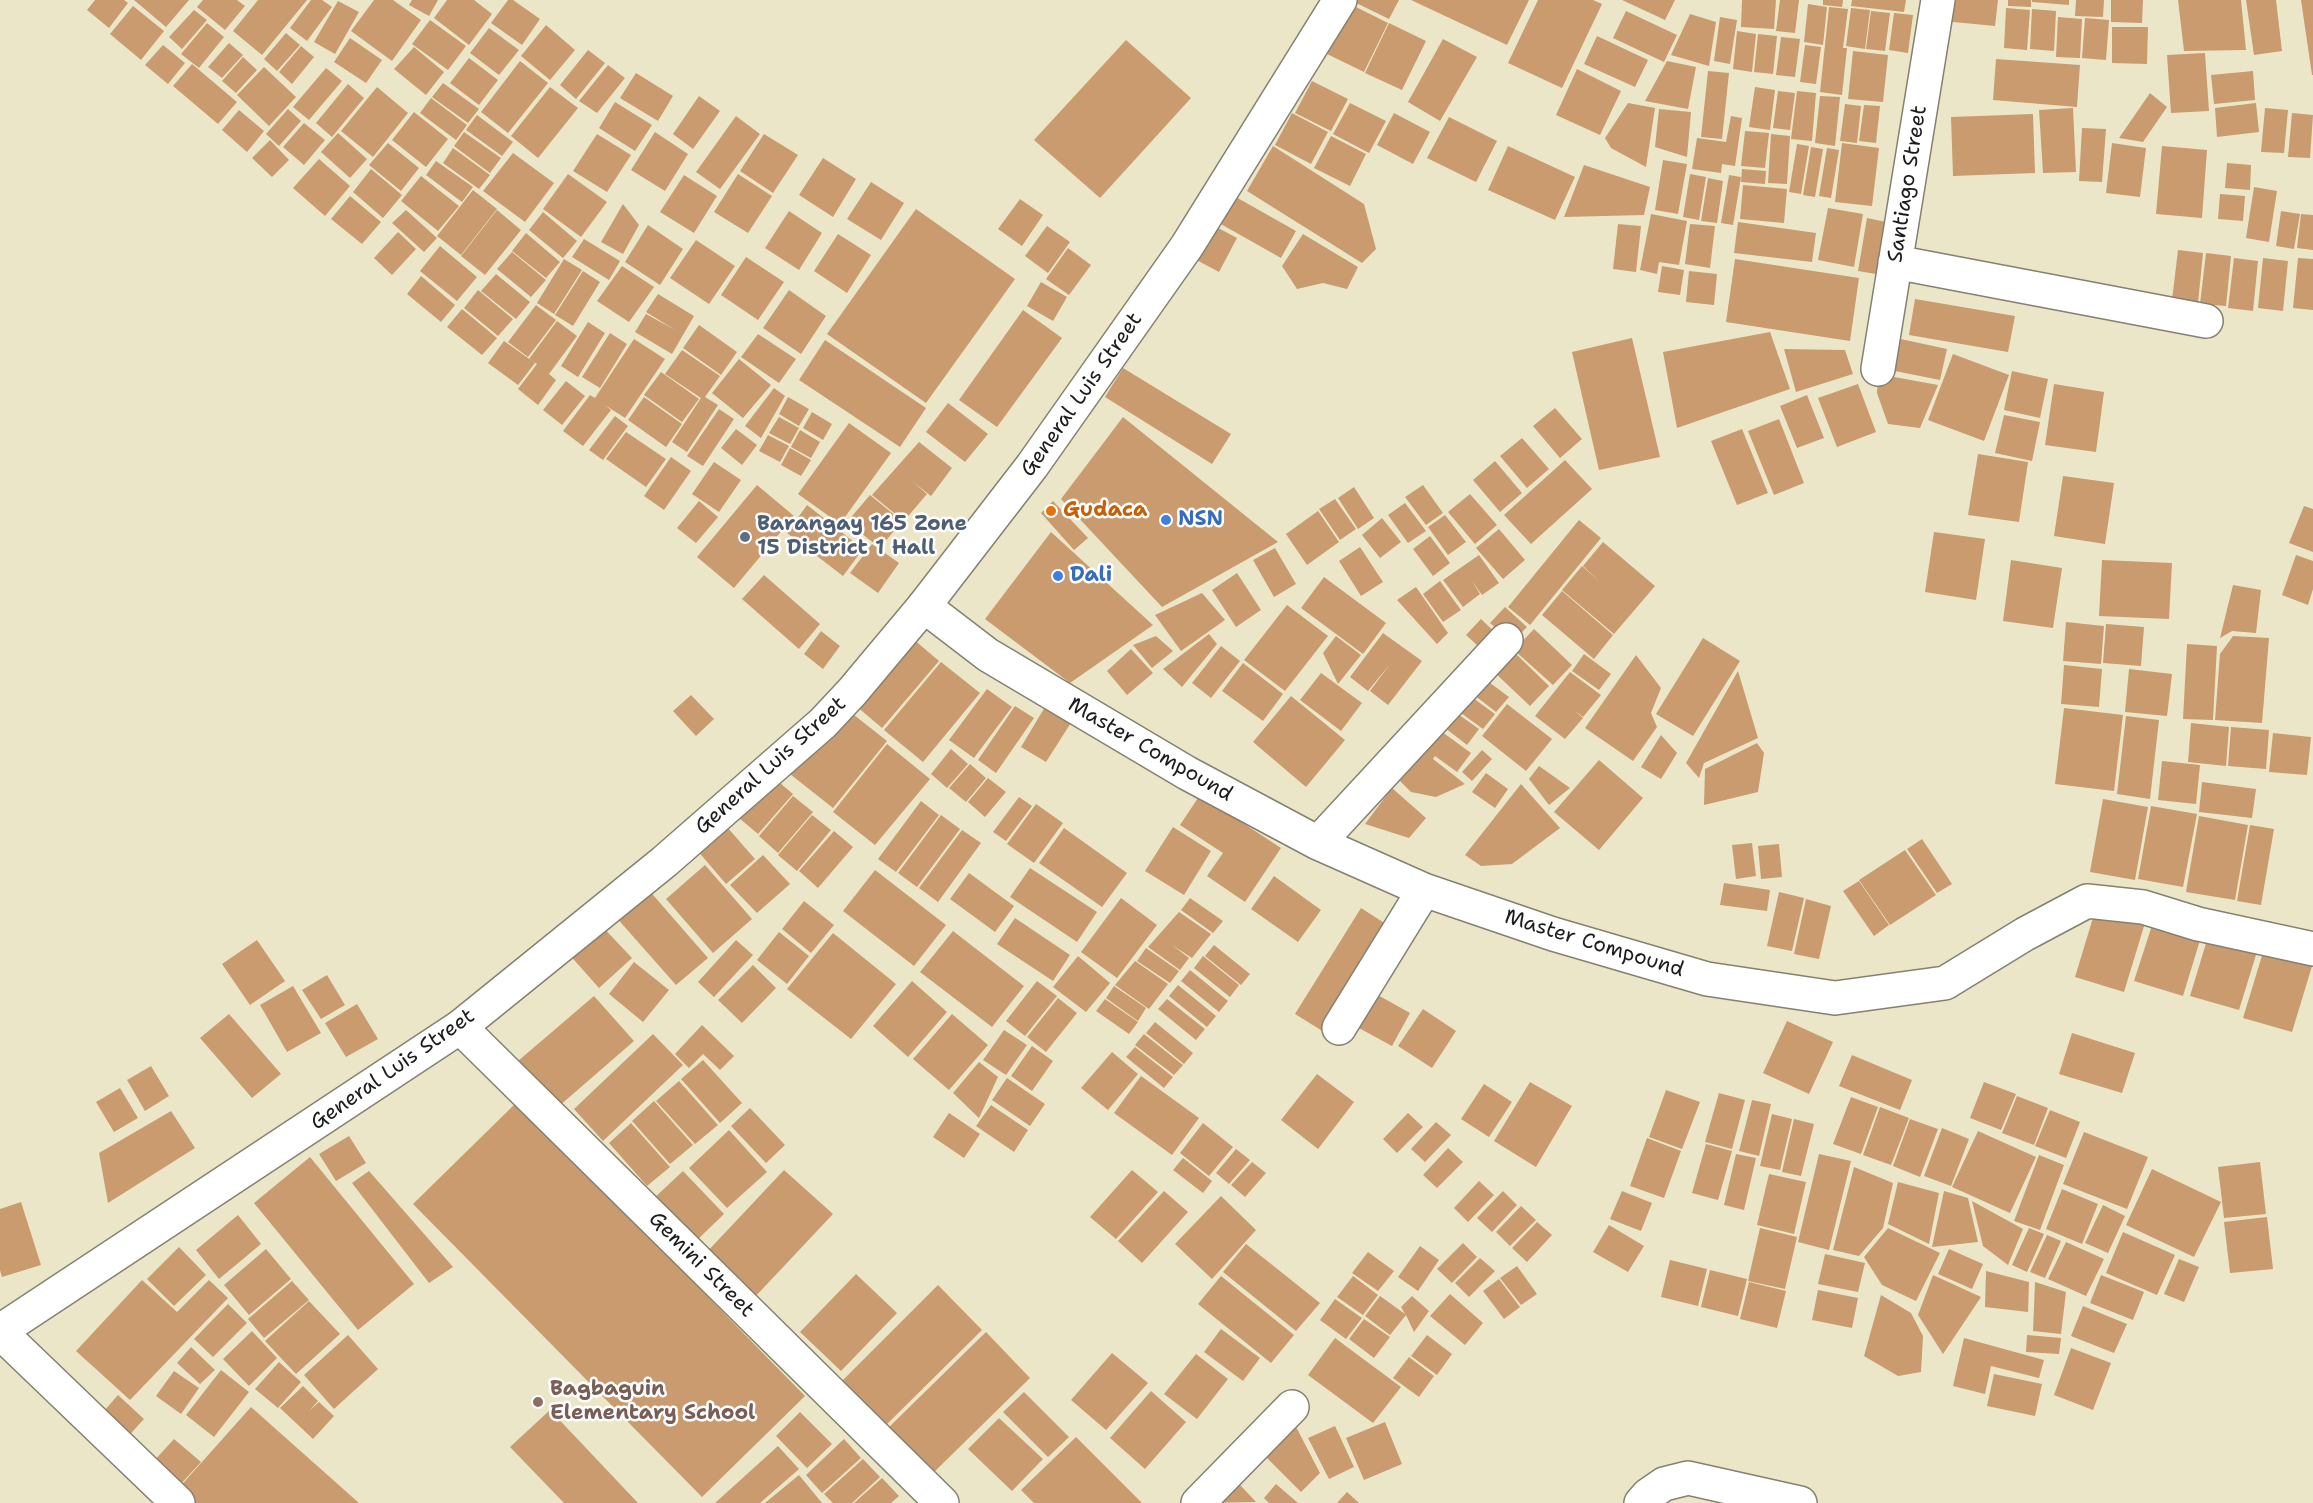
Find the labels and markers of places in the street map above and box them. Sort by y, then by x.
place label: Gudaca [1063,498,1147,524]
marker: Gudaca [1044,504,1058,518]
place label: NSN [1178,507,1223,533]
place label: Barangay 165 Zone 15 District 1 Hall [757,512,967,562]
marker: NSN [1159,513,1173,527]
marker: Barangay 165 Zone 15 District 1 Hall [738,530,752,544]
place label: Dali [1070,563,1112,589]
marker: Dali [1051,569,1065,583]
place label: Bagbaguin Elementary School [550,1377,755,1427]
marker: Bagbaguin Elementary School [531,1395,545,1409]

